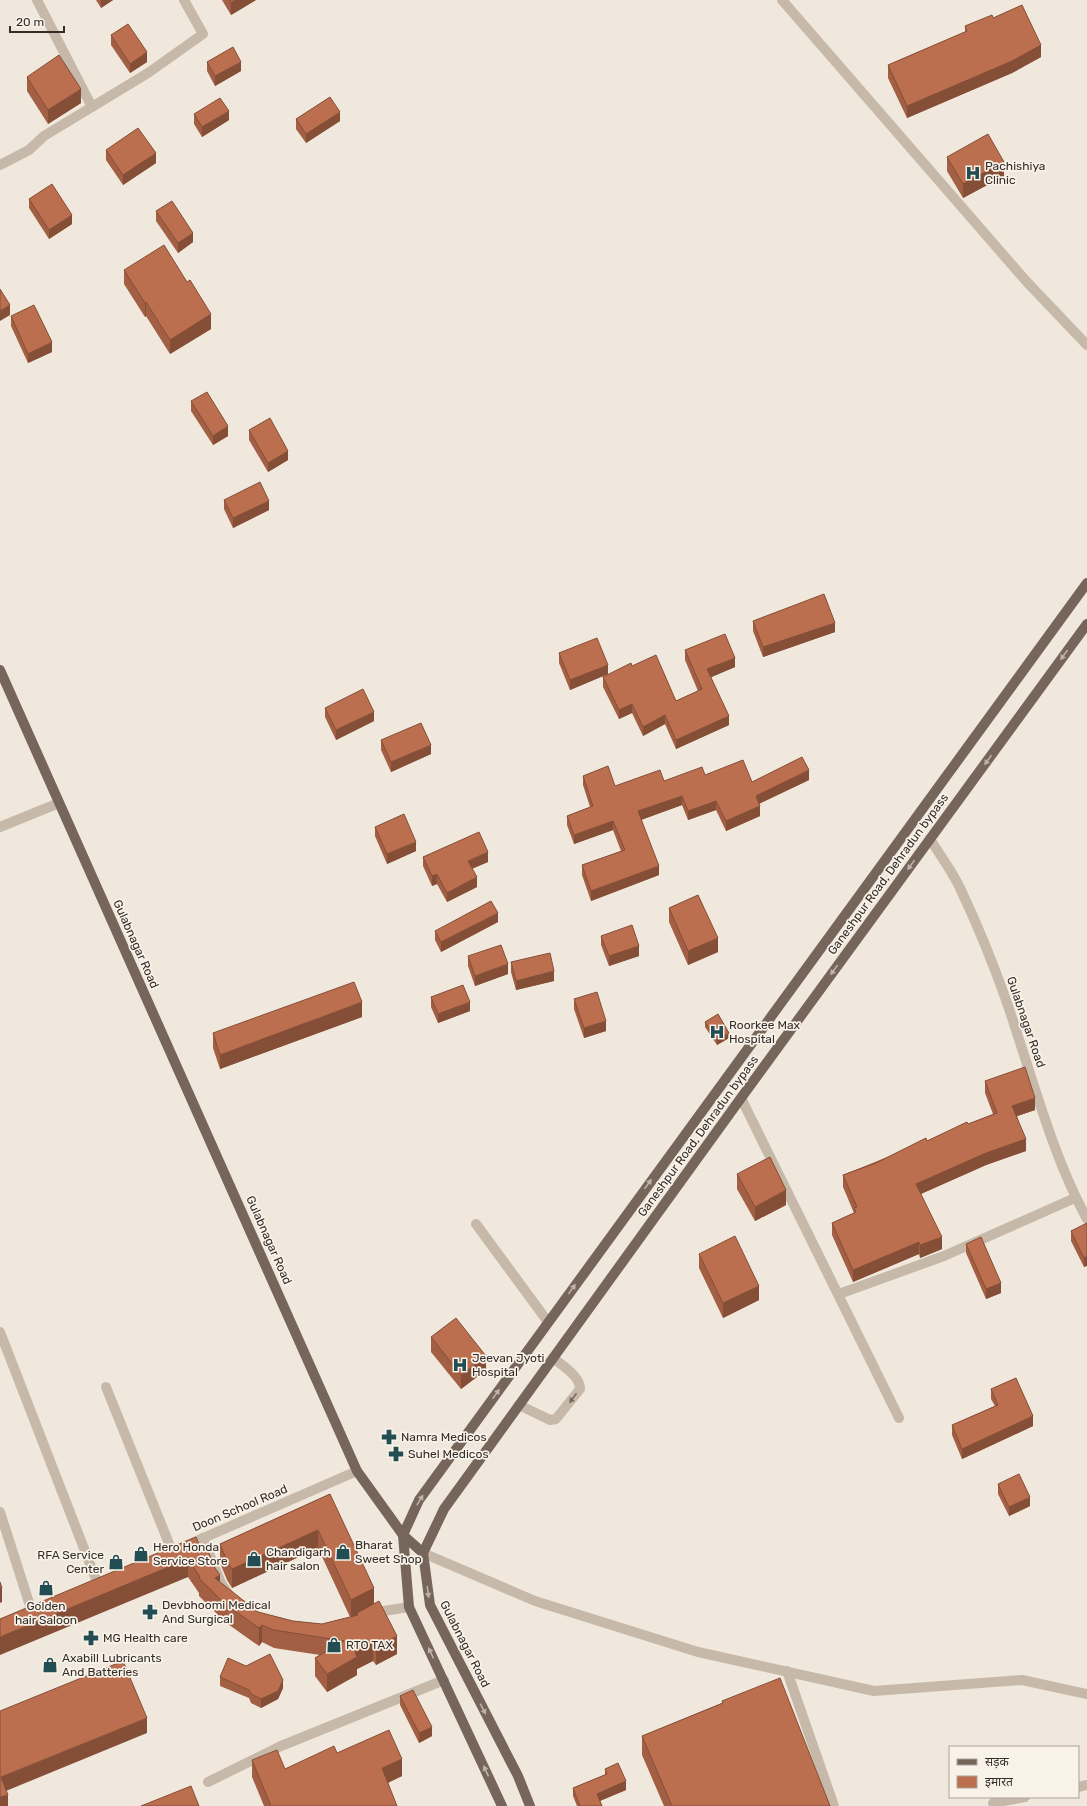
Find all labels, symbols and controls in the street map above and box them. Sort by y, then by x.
scale bar [10,8,64,34]
text: 20 m [16,15,44,29]
place label: Pachishiya Clinic [985,159,1045,187]
hospital icon: Pachishiya Clinic [964,164,982,182]
one-way arrow [1060,650,1068,660]
one-way arrow [983,755,992,766]
street label: Ganeshpur Road, Dehradun bypass [825,791,951,957]
one-way arrow [907,860,915,871]
street label: Gulabnagar Road [110,898,162,990]
one-way arrow [830,965,838,976]
street label: Gulabnagar Road [1004,975,1048,1069]
place label: Roorkee Max Hospital [729,1018,801,1046]
hospital icon: Roorkee Max Hospital [708,1023,726,1041]
street label: Ganeshpur Road, Dehradun bypass [635,1053,761,1219]
one-way arrow [644,1178,653,1189]
street label: Gulabnagar Road [243,1194,295,1286]
one-way arrow [568,1283,576,1294]
place label: Jeevan Jyoti Hospital [472,1351,545,1379]
hospital icon: Jeevan Jyoti Hospital [451,1356,469,1374]
one-way arrow [492,1389,500,1399]
one-way arrow [569,1392,578,1403]
pharmacy icon: Namra Medicos [380,1428,398,1446]
place label: Namra Medicos [401,1430,487,1444]
pharmacy icon: Suhel Medicos [387,1445,405,1463]
place label: Suhel Medicos [408,1447,489,1461]
street label: Doon School Road [190,1482,290,1534]
one-way arrow [417,1494,424,1506]
place label: Bharat Sweet Shop [355,1538,422,1566]
place label: Hero Honda Service Store [153,1540,228,1568]
shop icon: Bharat Sweet Shop [334,1543,352,1561]
shop icon: Hero Honda Service Store [132,1545,150,1563]
place label: Chandigarh hair salon [266,1545,331,1573]
place label: RFA Service Center [37,1548,104,1576]
shop icon: Chandigarh hair salon [245,1550,263,1568]
shop icon: RFA Service Center [107,1553,125,1571]
shop icon: Golden hair Saloon [37,1579,55,1597]
one-way arrow [425,1586,431,1598]
place label: Devbhoomi Medical And Surgical [162,1598,271,1626]
street label: Gulabnagar Road [437,1598,493,1690]
place label: Golden hair Saloon [15,1599,77,1627]
pharmacy icon: Devbhoomi Medical And Surgical [141,1603,159,1621]
pharmacy icon: MG Health care [82,1629,100,1647]
place label: MG Health care [103,1631,188,1645]
shop icon: RTO TAX [325,1636,343,1654]
place label: RTO TAX [346,1638,393,1652]
one-way arrow [428,1647,434,1659]
place label: Axabill Lubricants And Batteries [62,1651,162,1679]
shop icon: Axabill Lubricants And Batteries [41,1656,59,1674]
one-way arrow [480,1703,487,1715]
legend [949,1746,1079,1798]
text: सड़क [985,1755,1010,1769]
one-way arrow [483,1765,489,1776]
text: इमारत [985,1775,1014,1789]

